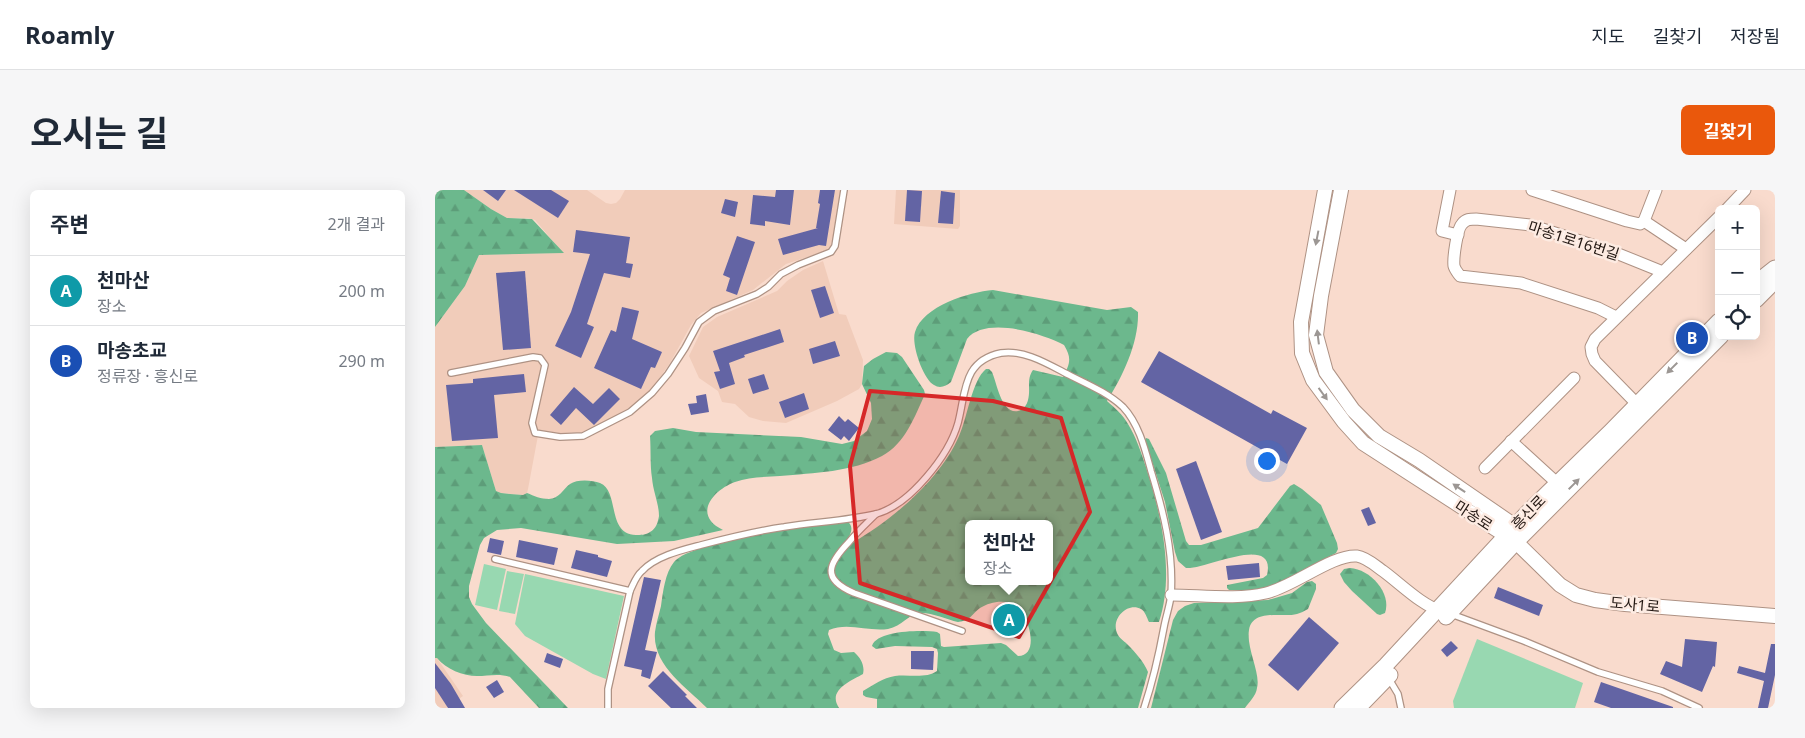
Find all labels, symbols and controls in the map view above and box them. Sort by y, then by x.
text: Roamly [25,18,114,51]
text: 지도 [1592,24,1625,48]
text: 길찾기 [1653,24,1702,48]
text: 저장됨 [1730,24,1780,48]
button: 길찾기 [1681,105,1775,155]
text: 오시는 길 [30,109,168,156]
map controls [1715,205,1760,340]
button: + [1715,205,1760,250]
text: 주변 [50,210,89,238]
text: 2개 결과 [328,213,385,235]
street label: 마송1로16번길 [1526,216,1622,264]
one-way arrow [1313,230,1321,246]
button: − [1715,250,1760,295]
text: 천마산 [97,267,149,293]
text: A [60,280,72,302]
text: 200 m [338,280,385,302]
text: 장소 [97,295,126,317]
button: locate [1715,295,1760,340]
pin: B [1676,319,1708,357]
one-way arrow [1314,328,1322,344]
text: 마송초교 [97,337,167,363]
text: B [61,350,71,372]
text: 290 m [338,350,385,372]
one-way arrow [1666,362,1678,374]
text: 정류장 · 흥신로 [97,365,198,387]
one-way arrow [1318,387,1328,401]
your location [1254,448,1280,474]
one-way arrow [1568,478,1580,490]
one-way arrow [1452,483,1465,493]
street label: 흥신로 [1506,490,1550,534]
street label: 마송로 [1451,495,1497,535]
popup [965,520,1053,585]
text: 천마산 [983,529,1035,555]
text: 장소 [983,557,1012,579]
street label: 도사1로 [1609,592,1661,616]
pin: A [993,601,1025,639]

